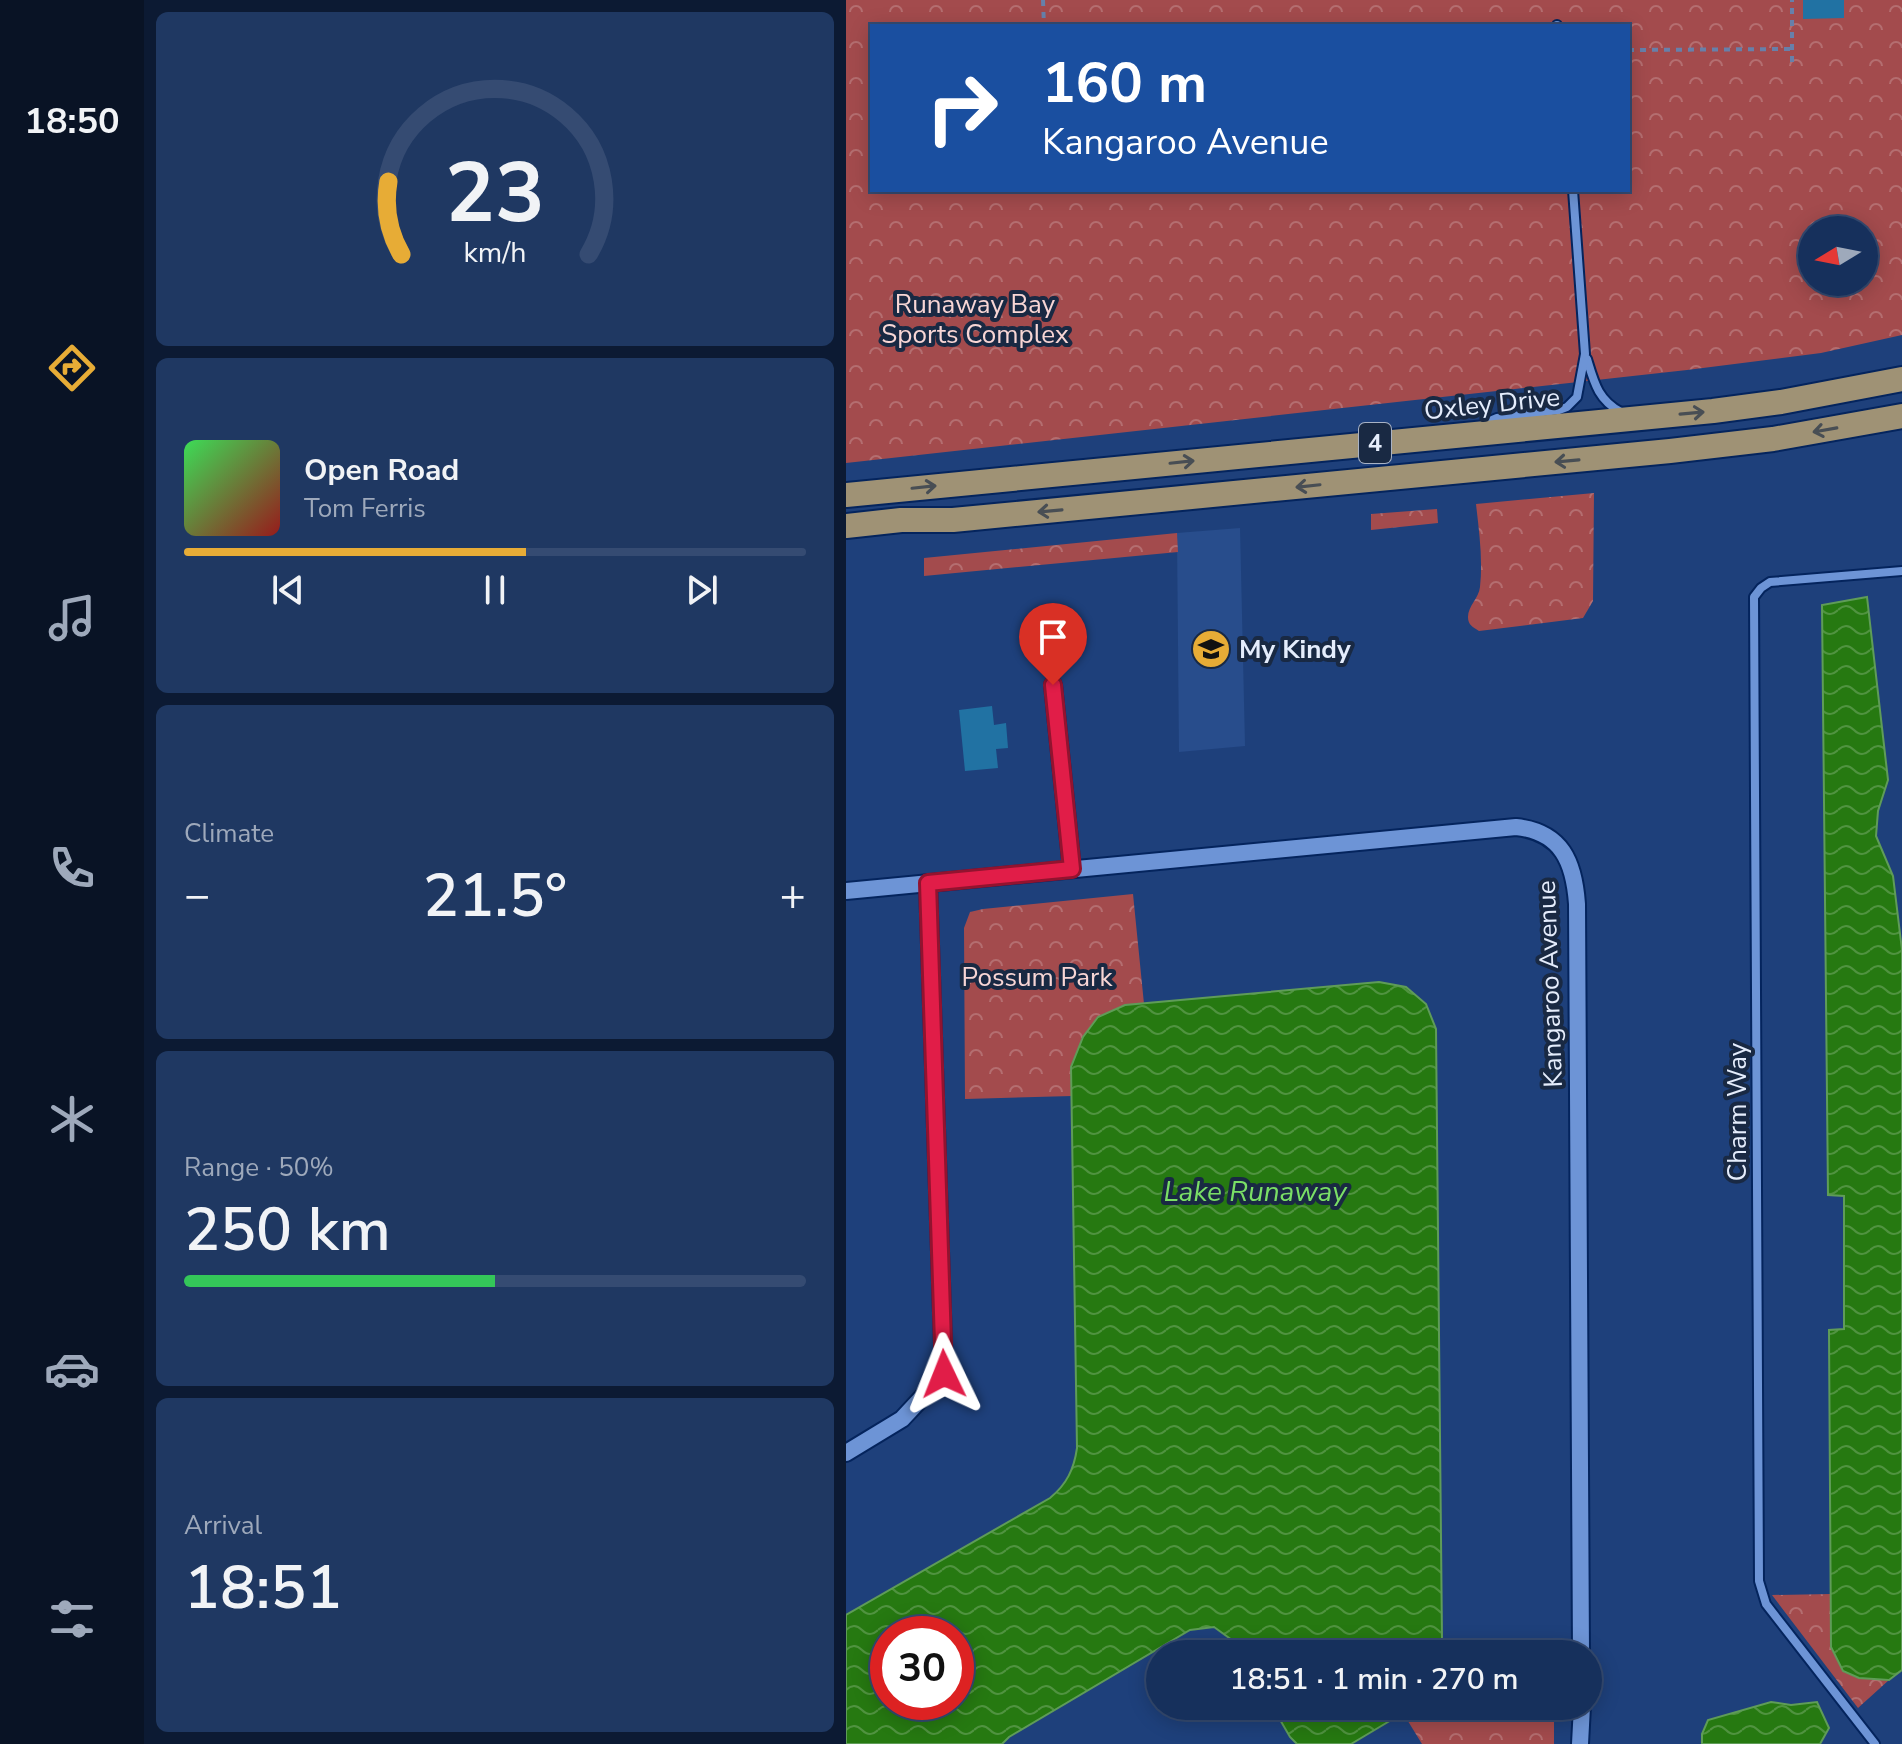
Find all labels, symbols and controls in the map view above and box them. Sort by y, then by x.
text: 160 m [1042,45,1207,122]
icon: right [910,56,1014,160]
text: 18:50 [24,97,120,146]
text: Kangaroo Avenue [1042,118,1329,167]
text: 23 [445,137,545,250]
north arrow [1798,216,1878,296]
map controls [1798,216,1878,296]
text: km/h [464,233,526,272]
park label: Runaway Bay Sports Complex [881,287,1069,352]
icon: directions [44,340,100,396]
street label: Oxley Drive [1422,379,1562,429]
one-way arrow [1678,405,1705,420]
road number: 4 [1359,423,1391,463]
one-way arrow [1813,423,1839,438]
text: Open Road [304,450,459,491]
one-way arrow [1168,454,1195,469]
one-way arrow [1554,454,1581,469]
one-way arrow [1295,478,1322,493]
one-way arrow [910,480,937,495]
text: Tom Ferris [304,491,426,526]
one-way arrow [1037,503,1064,518]
icon: previous [266,568,310,612]
icon: pause [473,568,517,612]
icon: next [680,568,724,612]
icon: music [44,590,100,646]
pin [1019,603,1087,685]
icon: arrive [1031,615,1075,659]
school or university icon: My Kindy [1190,628,1232,670]
place label: My Kindy [1239,632,1351,667]
text: Climate [184,816,274,851]
icon: phone [44,840,100,896]
text: 21.5° [423,855,567,937]
text: − [184,866,210,926]
text: + [780,866,806,926]
street label: Kangaroo Avenue [1529,880,1571,1088]
park label: Possum Park [962,960,1113,995]
street label: Charm Way [1720,1042,1755,1181]
icon: climate [44,1091,100,1147]
text: Range · 50% [184,1150,334,1185]
water label: Lake Runaway [1163,1173,1348,1211]
text: 250 km [184,1189,391,1271]
position arrow [902,1332,986,1416]
icon: car [44,1341,100,1397]
text: Arrival [184,1508,262,1543]
text: 18:51 [184,1547,342,1629]
icon: filters [44,1591,100,1647]
speed limit sign: 30 [870,1616,974,1720]
text: 18:51 · 1 min · 270 m [1229,1659,1519,1700]

